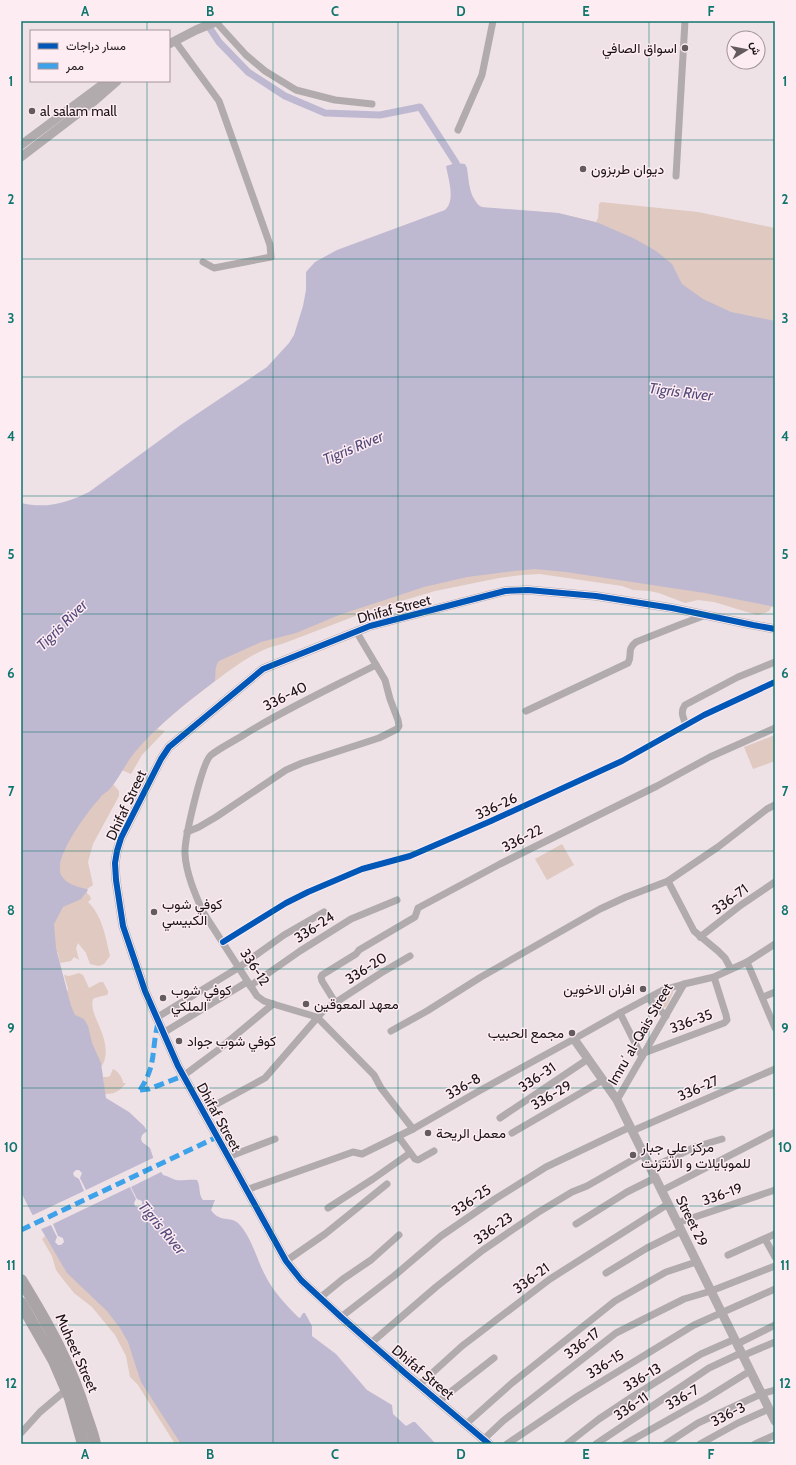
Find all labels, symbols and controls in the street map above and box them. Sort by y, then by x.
text: A [81,3,90,19]
text: B [206,3,214,19]
text: C [331,3,339,19]
text: D [456,3,466,19]
text: E [582,3,590,19]
text: F [708,3,715,19]
legend [30,30,170,82]
north arrow [726,30,766,70]
text: مسار دراجات [66,38,126,54]
place label: اسواق الصافي [602,39,677,60]
text: ش [748,41,764,56]
marker: اسواق الصافي [680,43,690,53]
text: ممر [65,58,84,74]
text: 1 [9,73,13,89]
text: 1 [783,73,787,89]
place label: al salam mall [40,102,117,120]
marker: al salam mall [27,106,37,116]
place label: ديوان طربزون [591,160,664,178]
marker: ديوان طربزون [578,164,588,174]
text: 2 [8,191,15,207]
text: 2 [782,191,789,207]
text: 3 [7,310,15,326]
text: 3 [781,310,789,326]
water label: Tigris River [648,379,715,405]
water label: Tigris River [320,427,387,469]
text: 4 [7,428,15,444]
text: 4 [781,428,789,444]
text: 5 [8,546,15,562]
text: 5 [782,546,789,562]
street label: Dhifaf Street [355,590,433,627]
water label: Tigris River [33,595,92,654]
text: 6 [7,665,15,681]
text: 6 [781,665,789,681]
street label: 336-40 [260,677,310,715]
street label: Dhifaf Street [102,767,150,843]
text: 7 [8,783,15,799]
text: 7 [782,783,789,799]
street label: 336-26 [472,789,520,823]
street label: 336-22 [499,820,545,856]
street label: 336-71 [708,880,752,918]
place label: كوفي شوب الكبيسي [162,895,223,932]
text: 8 [7,902,15,918]
text: 8 [781,902,789,918]
marker: كوفي شوب الكبيسي [149,907,159,917]
street label: 336-24 [291,907,337,947]
street label: 336-12 [236,945,274,989]
street label: 336-20 [342,948,390,988]
place label: افران الاخوين [563,980,635,998]
street label: Imruʾ al-Qais Street [604,980,677,1088]
place label: كوفي شوب الملكي [171,981,232,1018]
marker: افران الاخوين [638,984,648,994]
marker: كوفي شوب الملكي [158,993,168,1003]
place label: معهد المعوقين [314,995,399,1013]
marker: معهد المعوقين [301,999,311,1009]
street label: 336-35 [667,1005,715,1037]
text: 9 [7,1020,15,1036]
text: 9 [781,1020,789,1036]
place label: مجمع الحبيب [488,1024,564,1044]
marker: مجمع الحبيب [567,1028,577,1038]
place label: كوفي شوب جواد [187,1032,276,1053]
marker: كوفي شوب جواد [174,1036,184,1046]
street label: 336-31 [515,1058,559,1096]
street label: 336-8 [442,1069,484,1103]
street label: 336-27 [675,1071,721,1105]
street label: 336-29 [527,1076,575,1114]
street label: Dhifaf Street [193,1080,245,1155]
place label: معمل الريحة [436,1124,506,1142]
marker: معمل الريحة [423,1128,433,1138]
place label: مركز علي جبار للموبايلات و الانترنت [640,1138,751,1172]
text: 10 [4,1139,18,1155]
text: 10 [778,1139,792,1155]
marker: مركز علي جبار للموبايلات و الانترنت [628,1150,638,1160]
street label: 336-19 [700,1179,745,1209]
street label: 336-25 [448,1180,494,1220]
street label: Street 29 [672,1193,712,1249]
water label: Tigris River [135,1198,190,1259]
street label: 336-23 [470,1208,516,1248]
text: 11 [6,1257,16,1273]
text: 11 [780,1257,790,1273]
street label: 336-21 [509,1259,553,1297]
street label: Muheet Street [52,1311,102,1395]
street label: 336-17 [560,1324,604,1362]
street label: Dhifaf Street [388,1341,458,1403]
street label: 336-15 [583,1346,627,1382]
street label: 336-13 [620,1359,664,1395]
text: 12 [5,1375,17,1391]
text: 12 [779,1375,791,1391]
street label: 336-7 [662,1380,702,1414]
street label: 336-11 [610,1388,652,1424]
street label: 336-3 [708,1398,748,1430]
text: A [81,1446,90,1462]
text: B [206,1446,214,1462]
text: C [331,1446,339,1462]
text: D [456,1446,466,1462]
text: E [582,1446,590,1462]
text: F [708,1446,715,1462]

